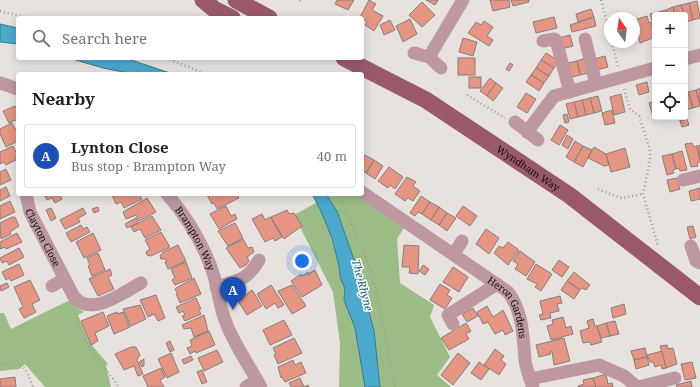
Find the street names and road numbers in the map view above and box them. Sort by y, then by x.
street label: Wyndham Way [494,142,563,194]
street label: Brampton Way [172,203,219,273]
street label: Clayton Close [22,207,64,269]
street label: Heron Gardens [485,273,530,340]

